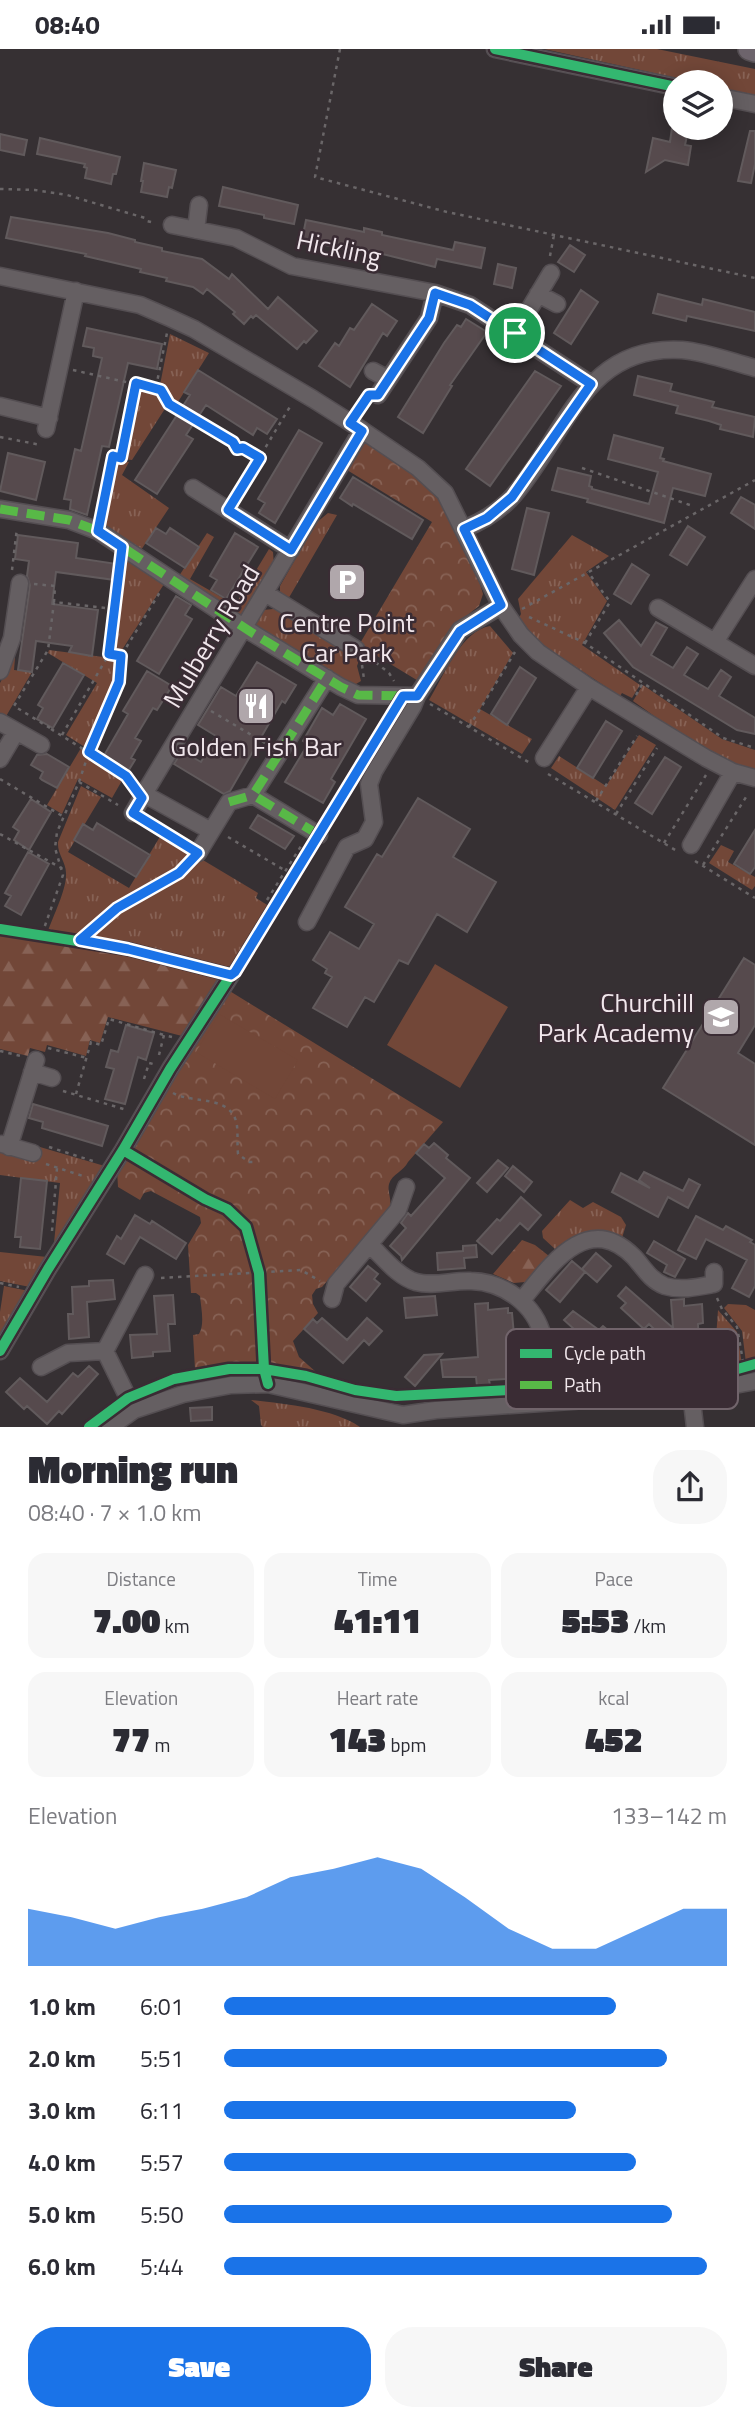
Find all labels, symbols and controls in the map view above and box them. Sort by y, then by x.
text: 08:40 [35,5,100,44]
map controls [663,70,733,140]
button: layers [663,70,733,140]
street label: Hickling [293,220,385,276]
pin [485,303,545,363]
icon: arrive [496,314,534,352]
street label: Mulberry Road [153,557,269,715]
parking icon: Centre Point Car Park [326,561,368,603]
place label: Centre Point Car Park [279,603,415,672]
restaurant icon: Golden Fish Bar [235,685,277,727]
place label: Golden Fish Bar [170,727,342,766]
place label: Churchill Park Academy [538,983,694,1052]
school or university icon: Churchill Park Academy [700,996,742,1038]
legend [506,1329,738,1409]
text: Cycle path [564,1338,646,1367]
text: Path [564,1370,602,1399]
text: Morning run [28,1440,238,1498]
button: share [653,1450,727,1524]
text: 08:40 · 7 × 1.0 km [28,1495,202,1530]
text: Distance [106,1564,176,1593]
text: Time [358,1564,397,1593]
text: Pace [595,1564,633,1593]
text: 7.00 [93,1593,160,1647]
text: 41:11 [334,1593,421,1647]
text: 5:53 [561,1593,629,1647]
text: km [160,1611,190,1640]
text: /km [629,1611,666,1640]
text: Elevation [104,1683,178,1712]
text: Heart rate [337,1683,418,1712]
text: kcal [598,1683,629,1712]
text: 77 [112,1712,150,1766]
text: 143 [329,1712,386,1766]
text: 452 [585,1712,643,1766]
text: m [150,1730,170,1759]
text: bpm [386,1730,426,1759]
text: Elevation [28,1798,117,1833]
text: 133–142 m [611,1798,727,1833]
text: 1.0 km [28,1989,96,2024]
text: 6:01 [140,1989,184,2024]
text: 2.0 km [28,2041,96,2076]
text: 5:51 [140,2041,184,2076]
text: 3.0 km [28,2093,96,2128]
text: 6:11 [140,2093,184,2128]
text: 4.0 km [28,2145,96,2180]
text: 5:57 [140,2145,184,2180]
text: 5.0 km [28,2197,96,2232]
text: 5:50 [140,2197,184,2232]
text: 6.0 km [28,2249,96,2284]
text: 5:44 [140,2249,184,2284]
button: Save [28,2327,371,2407]
button: Share [385,2327,727,2407]

